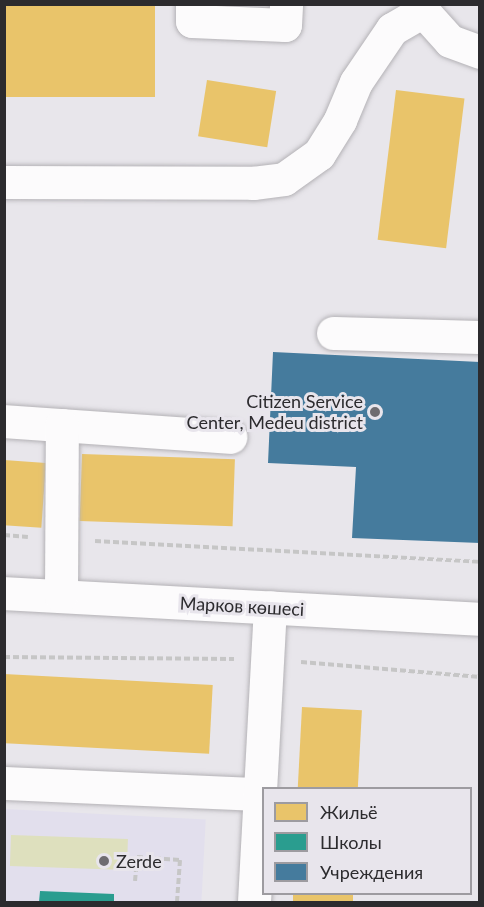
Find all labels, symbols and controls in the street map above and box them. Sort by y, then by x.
place label: Citizen Service Center, Medeu district [187,391,363,434]
marker: Citizen Service Center, Medeu district [368,405,382,419]
street label: Марков көшесі [179,592,305,620]
legend [262,787,472,895]
text: Жильё [320,801,378,823]
text: Школы [320,831,382,853]
place label: Zerde [116,850,162,872]
marker: Zerde [97,854,111,868]
text: Учреждения [320,861,423,883]

